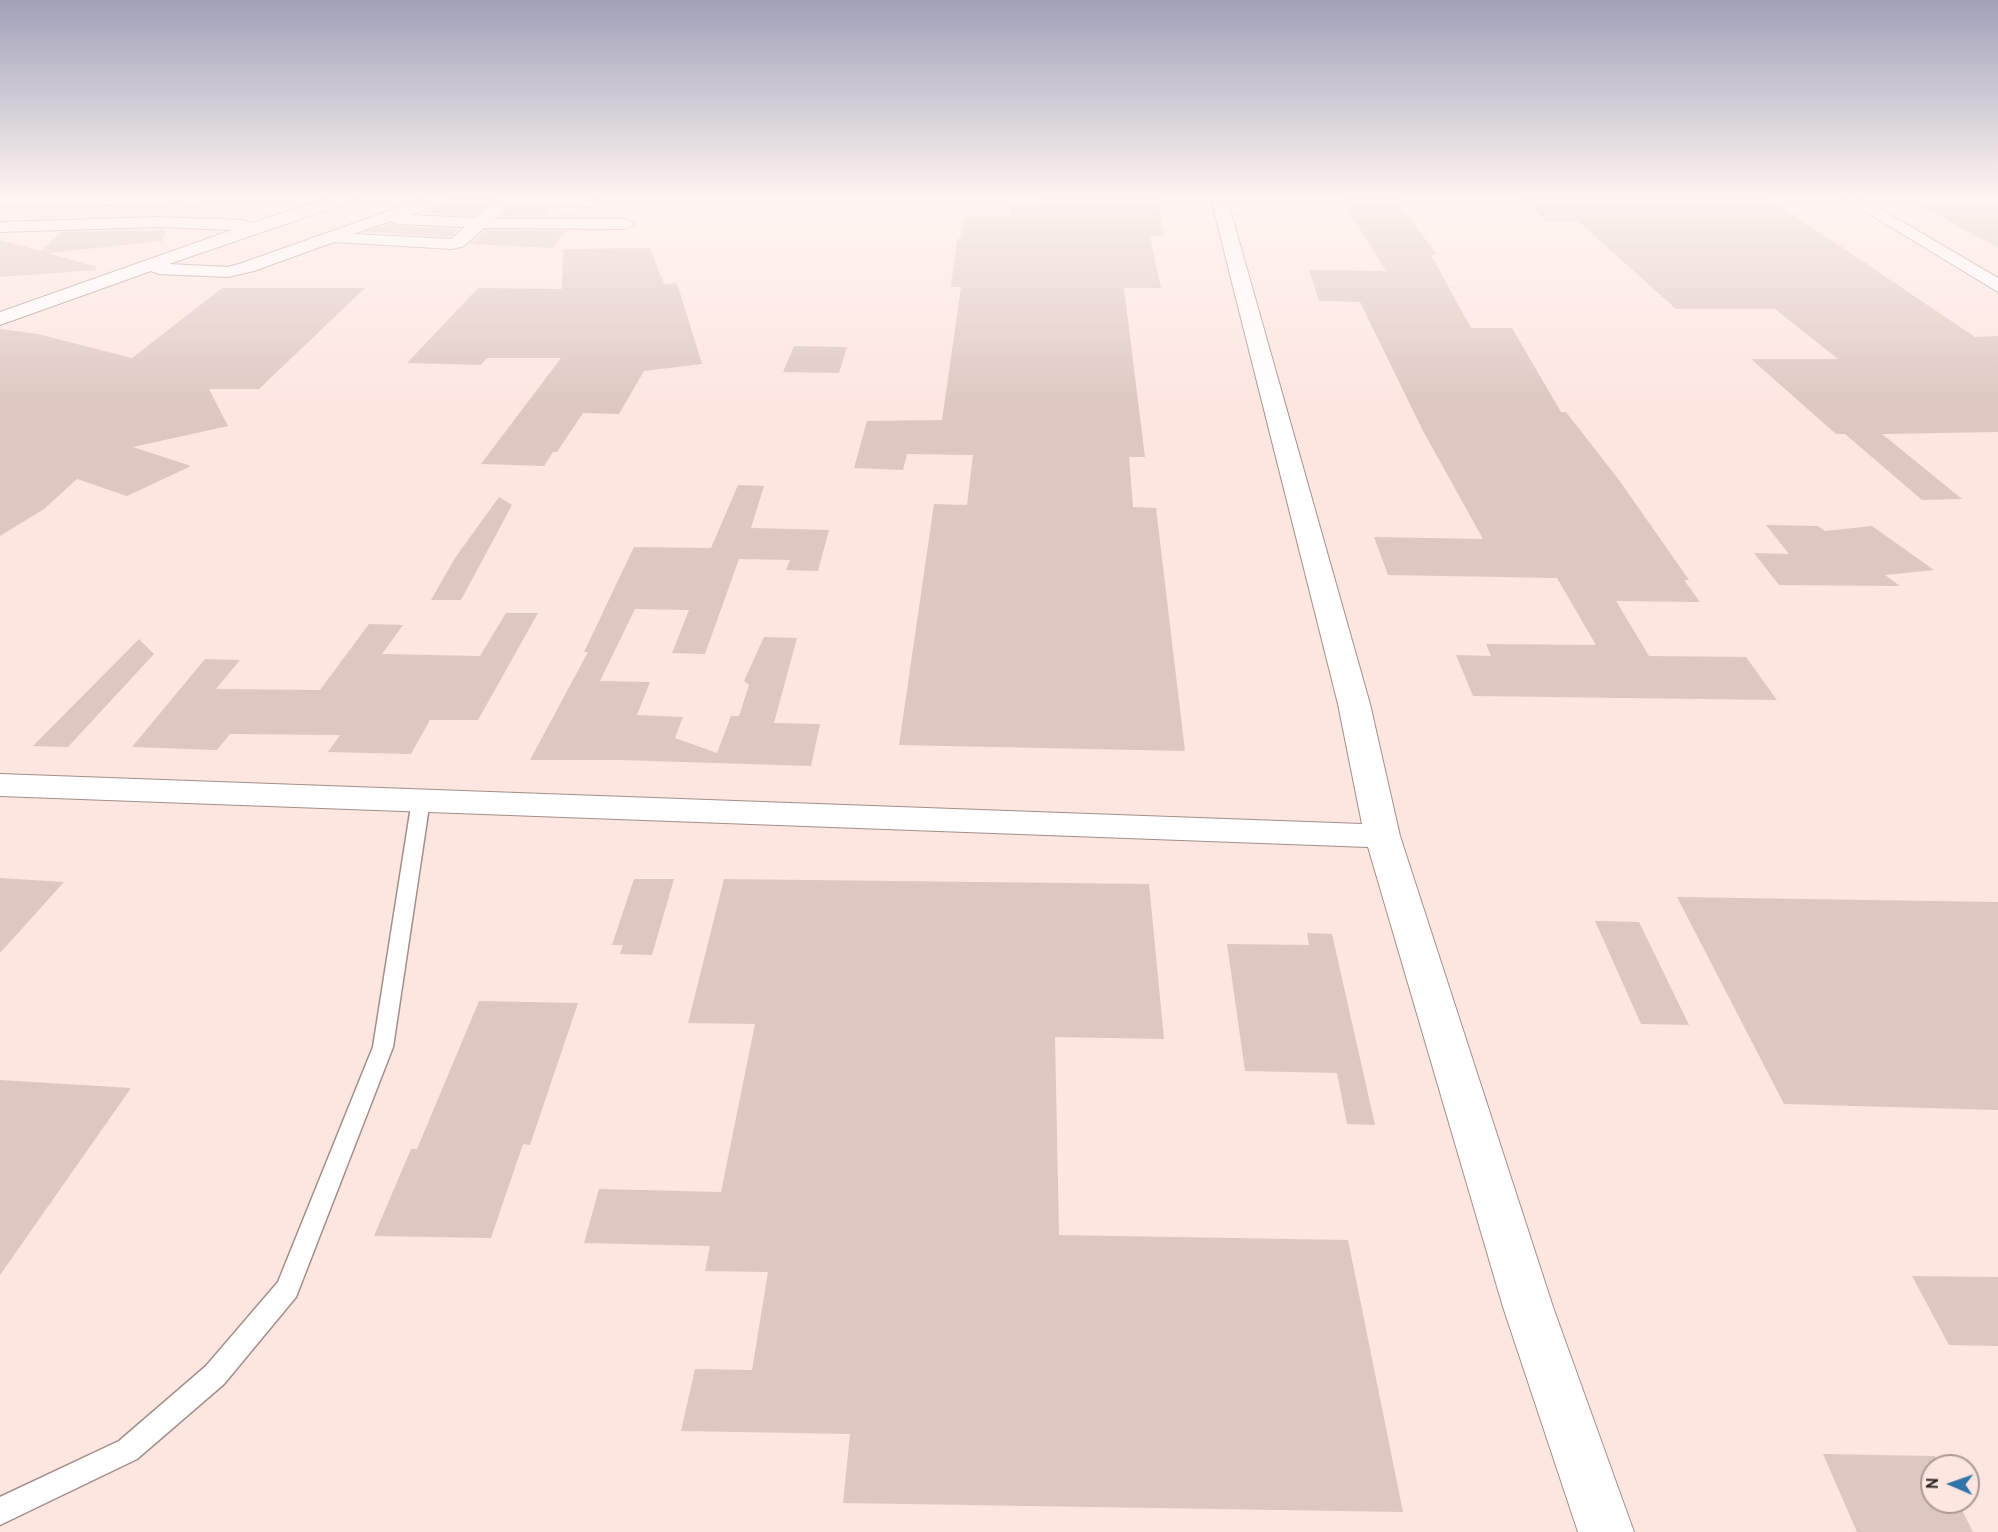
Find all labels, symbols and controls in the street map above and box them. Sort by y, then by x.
north arrow [1920,1454,1980,1514]
text: N [1924,1477,1944,1490]

